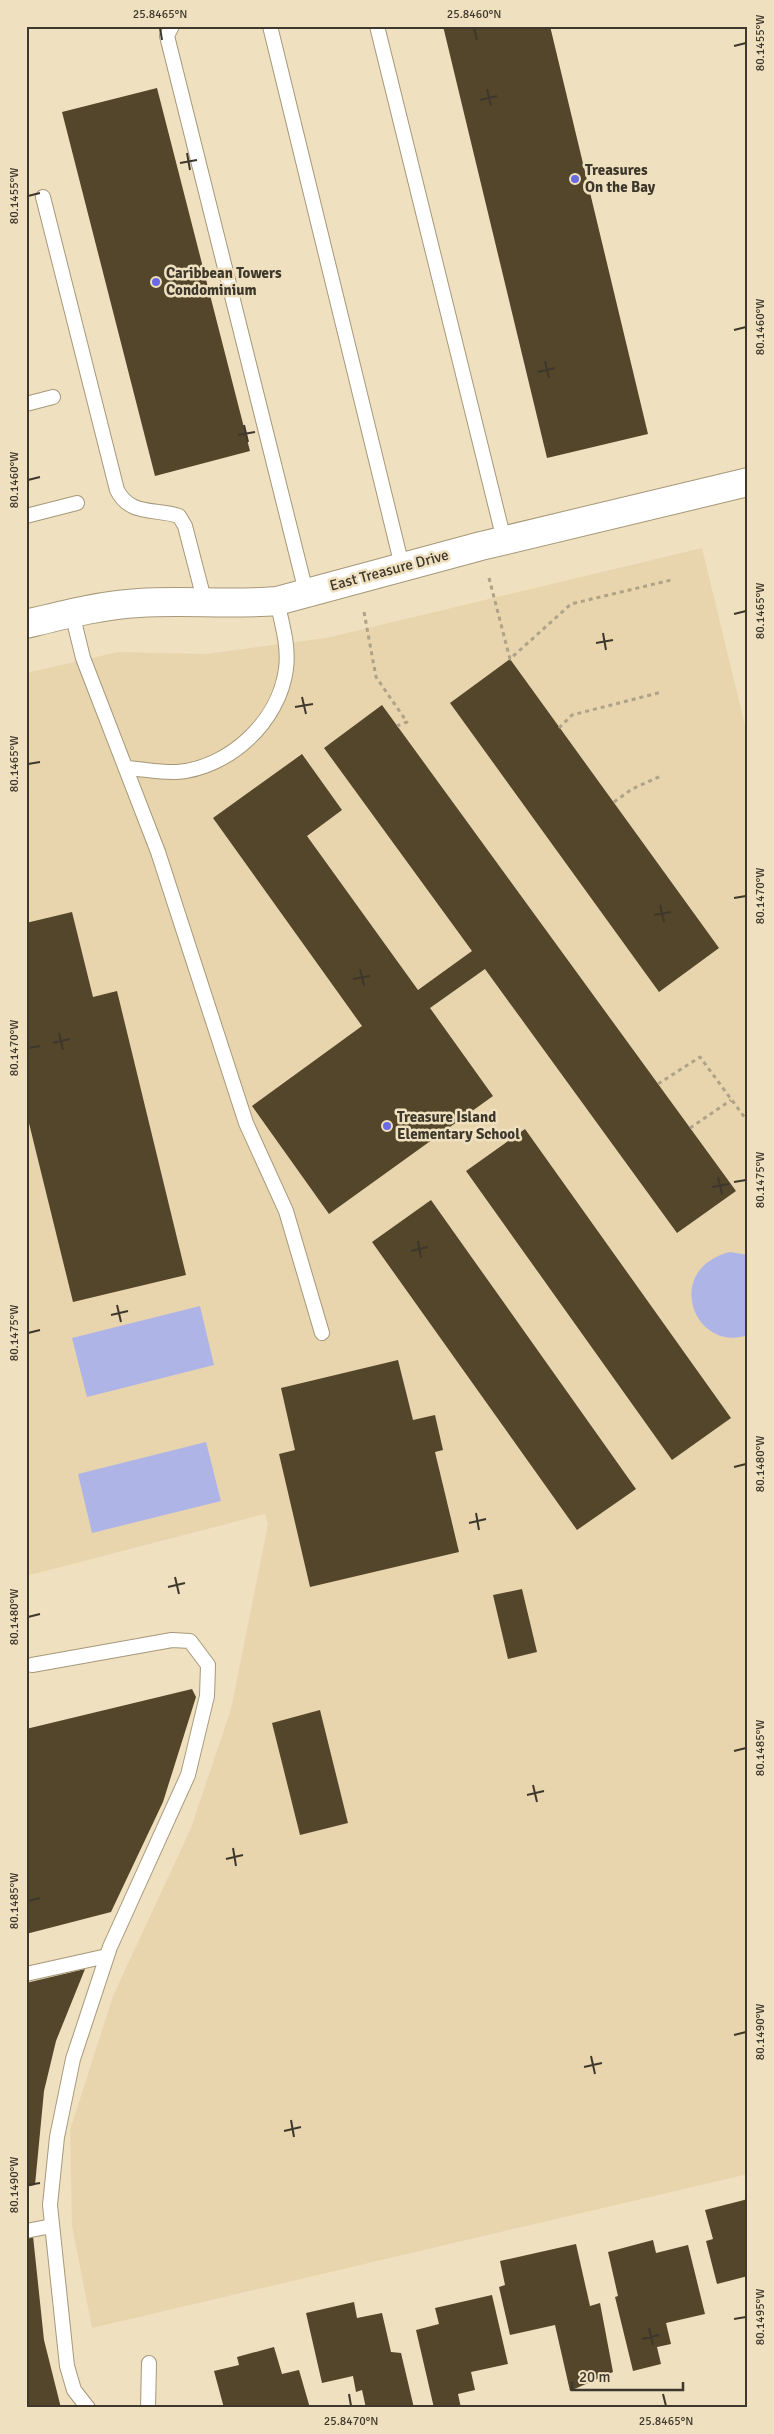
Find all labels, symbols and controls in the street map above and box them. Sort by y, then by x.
text: 25.8465°N [133,7,187,22]
text: 25.8460°N [447,7,501,22]
text: 80.1455°W [753,15,768,71]
place label: Treasures On the Bay [585,161,656,196]
text: 80.1455°W [7,168,22,224]
marker: Treasures On the Bay [569,173,581,185]
place label: Caribbean Towers Condominium [166,264,282,299]
marker: Caribbean Towers Condominium [150,276,162,288]
text: 80.1460°W [753,299,768,355]
text: 80.1460°W [7,452,22,508]
street label: East Treasure Drive [328,545,450,595]
text: 80.1465°W [753,583,768,639]
text: 80.1465°W [7,736,22,792]
text: 80.1470°W [753,868,768,924]
text: 80.1470°W [7,1020,22,1076]
place label: Treasure Island Elementary School [397,1108,520,1143]
marker: Treasure Island Elementary School [381,1120,393,1132]
text: 80.1475°W [753,1152,768,1208]
text: 80.1475°W [7,1305,22,1361]
text: 80.1480°W [753,1436,768,1492]
text: 80.1480°W [7,1589,22,1645]
text: 80.1485°W [753,1720,768,1776]
text: 80.1485°W [7,1873,22,1929]
text: 80.1490°W [753,2004,768,2060]
text: 80.1490°W [7,2157,22,2213]
text: 80.1495°W [753,2289,768,2345]
scale bar [572,2359,683,2391]
text: 20 m [579,2368,610,2386]
text: 25.8470°N [324,2414,378,2429]
text: 25.8465°N [639,2414,693,2429]

